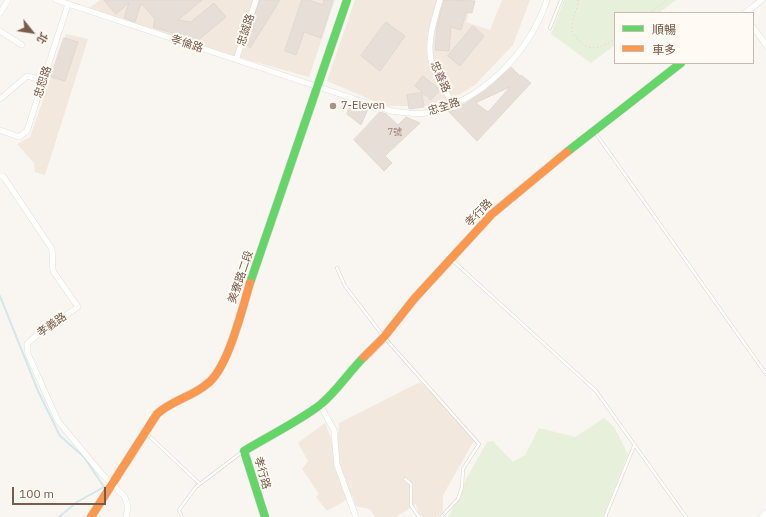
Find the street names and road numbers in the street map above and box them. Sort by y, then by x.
street label: 忠誠路 [235,12,257,48]
street label: 孝倫路 [169,33,205,55]
street label: 忠善路 [427,59,453,95]
street label: 忠恕路 [32,64,54,100]
street label: 忠全路 [426,96,462,118]
street label: 孝行路 [463,197,495,229]
street label: 美寮路二段 [226,249,256,305]
street label: 孝義路 [35,310,69,340]
street label: 孝行路 [251,455,273,491]

